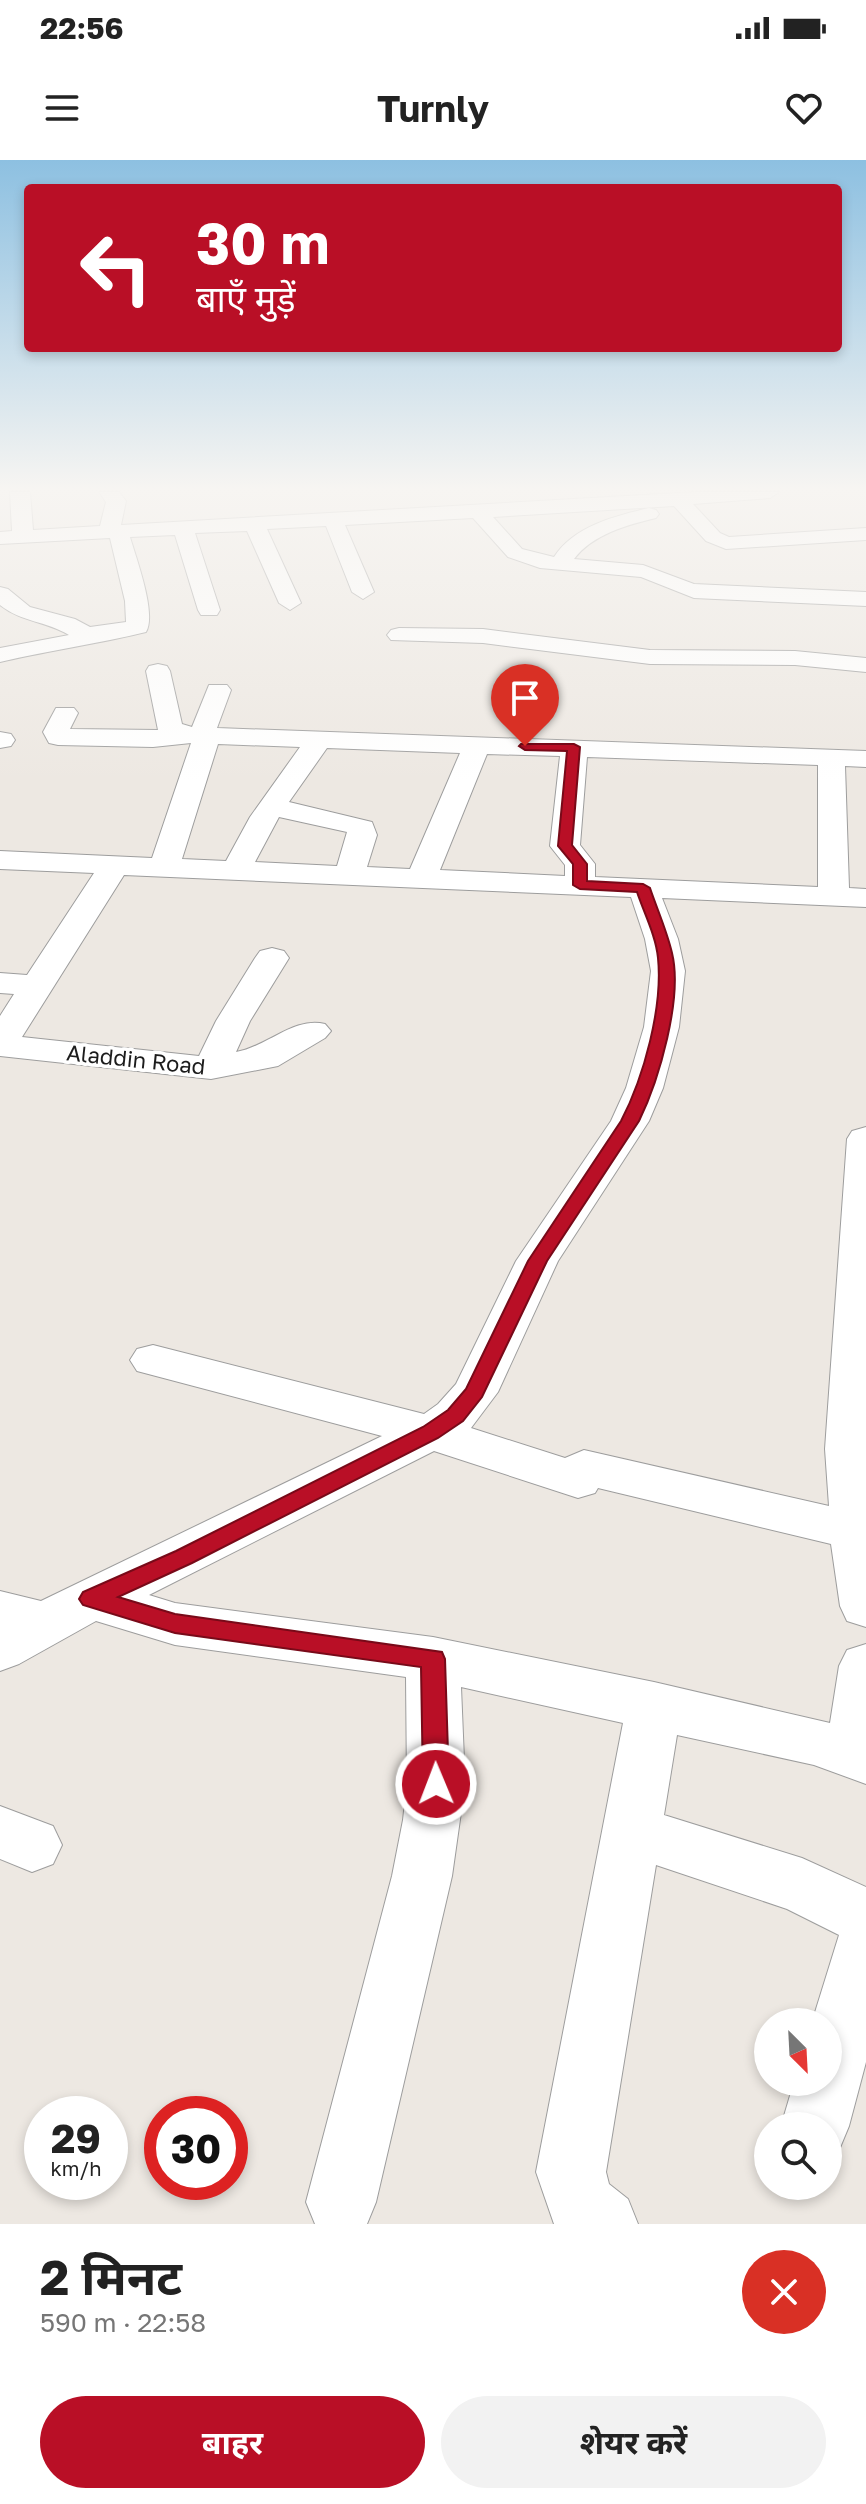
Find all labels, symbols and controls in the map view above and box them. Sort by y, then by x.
text: 22:56 [40,10,124,46]
icon: menu [40,86,84,130]
icon: heart [782,86,826,130]
text: Turnly [377,87,489,130]
text: 30 m [196,209,330,276]
icon: left [64,216,168,320]
text: बाएँ मुड़ें [196,277,296,320]
pin [491,664,559,746]
icon: arrive [503,676,547,720]
street label: Aladdin Road [65,1038,207,1080]
position arrow [394,1742,478,1826]
north arrow [754,2008,842,2096]
map controls [754,2008,842,2200]
speed limit sign: 30 [144,2096,248,2200]
button: search [754,2112,842,2200]
text: 29 [51,2114,101,2162]
text: km/h [51,2156,101,2180]
text: 2 मिनट [40,2248,182,2306]
button: close [742,2250,826,2334]
text: 590 m · 22:58 [40,2307,206,2338]
button: बाहर [40,2396,425,2488]
button: शेयर करें [441,2396,826,2488]

